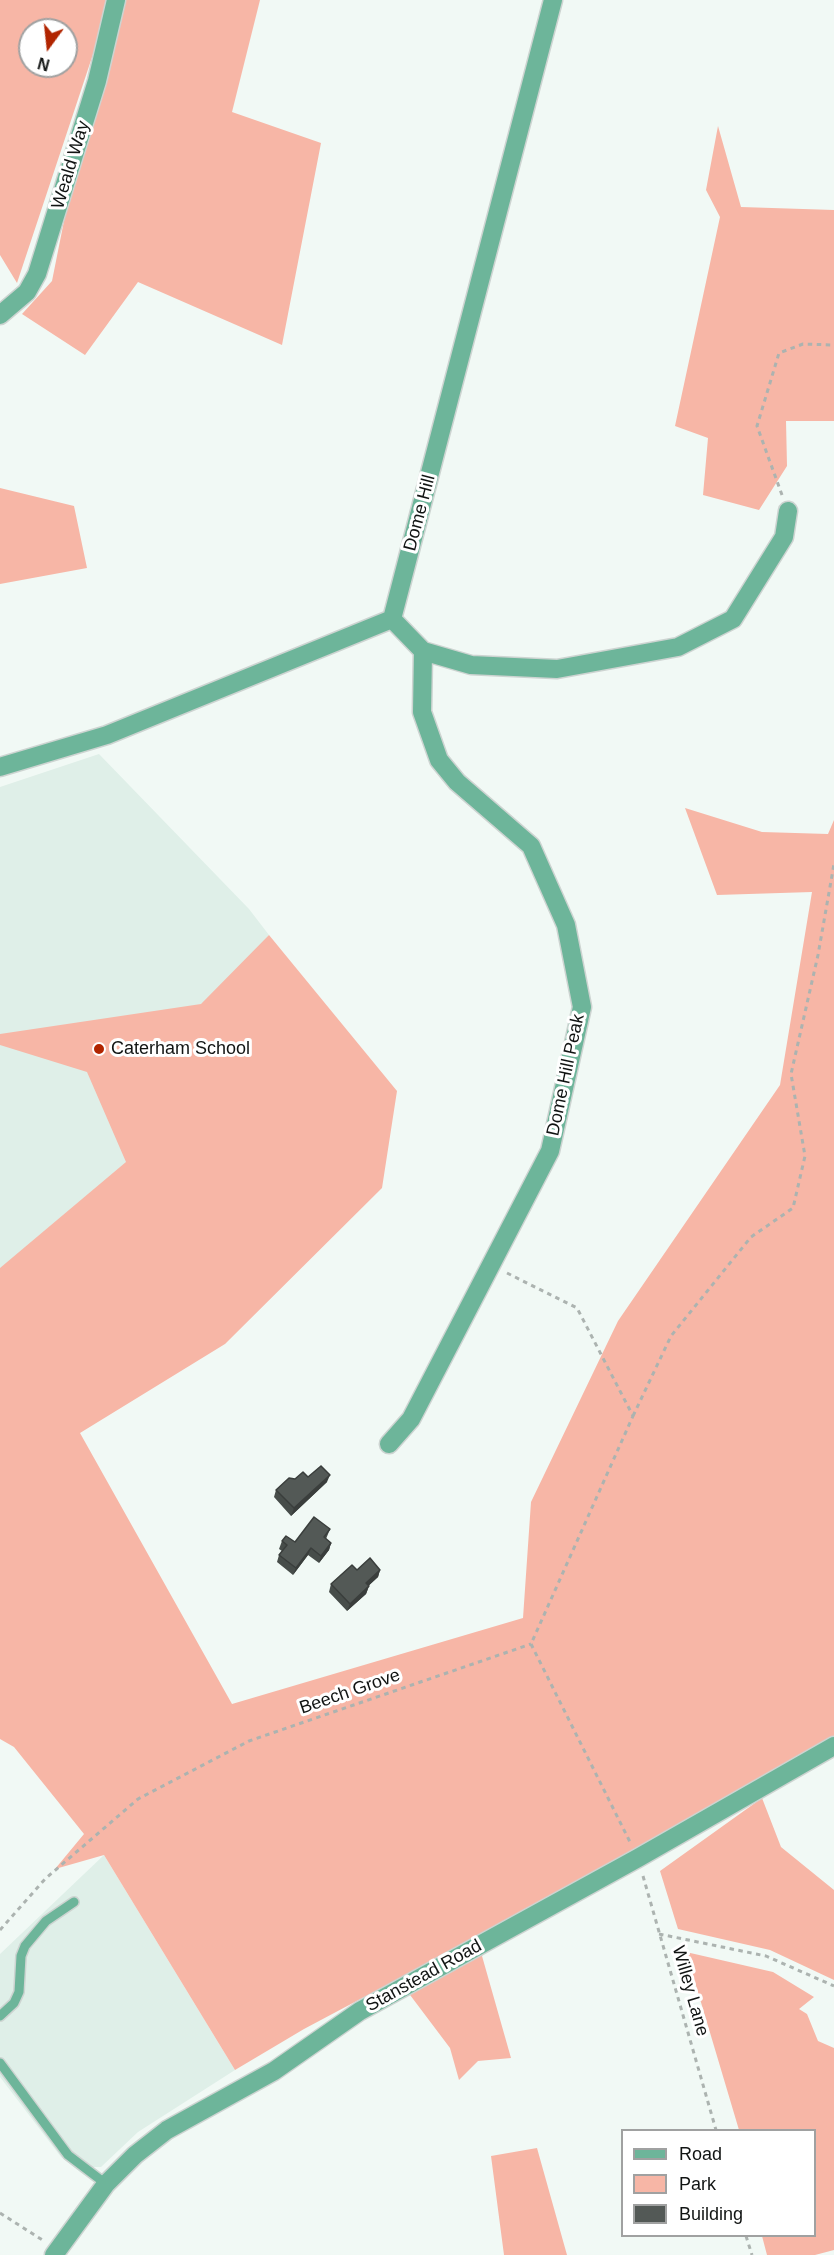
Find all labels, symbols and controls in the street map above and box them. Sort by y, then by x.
north arrow [18,18,78,78]
text: N [36,54,52,74]
street label: Weald Way [47,118,95,212]
street label: Dome Hill [399,473,441,553]
street label: Dome Hill Peak [543,1012,589,1138]
place label: Caterham School [111,1038,250,1060]
marker: Caterham School [92,1042,106,1056]
street label: Beech Grove [297,1665,403,1719]
street label: Stanstead Road [362,1935,486,2017]
street label: Willey Lane [667,1943,713,2039]
legend [621,2129,816,2237]
text: Road [679,2144,722,2164]
text: Park [679,2174,716,2194]
text: Building [679,2204,743,2224]

